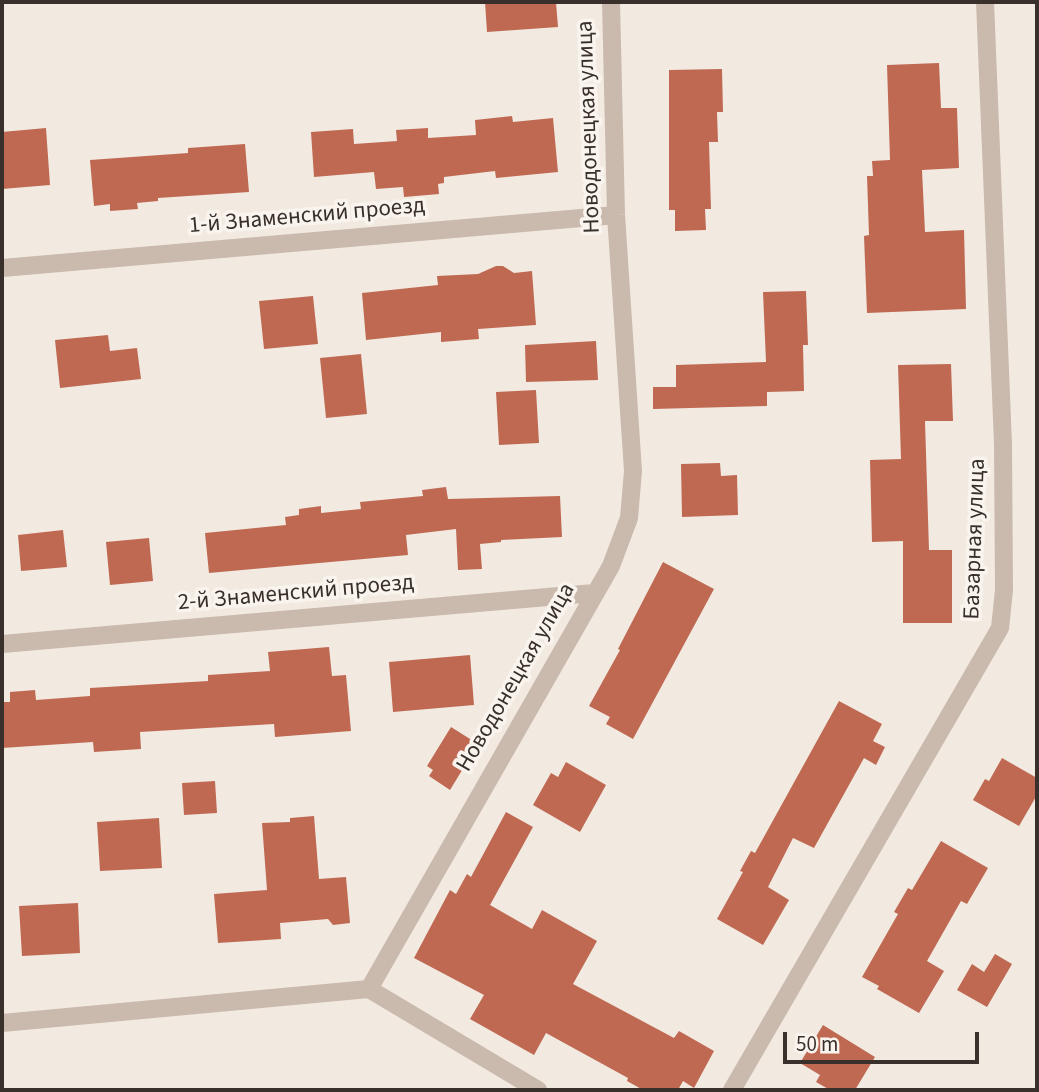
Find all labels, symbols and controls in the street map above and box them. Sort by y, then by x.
street label: Новодонецкая улица [572,20,608,234]
street label: 1-й Знаменский проезд [188,193,426,241]
street label: Базарная улица [959,458,993,620]
street label: 2-й Знаменский проезд [177,570,415,618]
street label: Новодонецкая улица [452,579,582,777]
scale bar [787,1018,983,1062]
text: 50 m [796,1029,838,1059]

